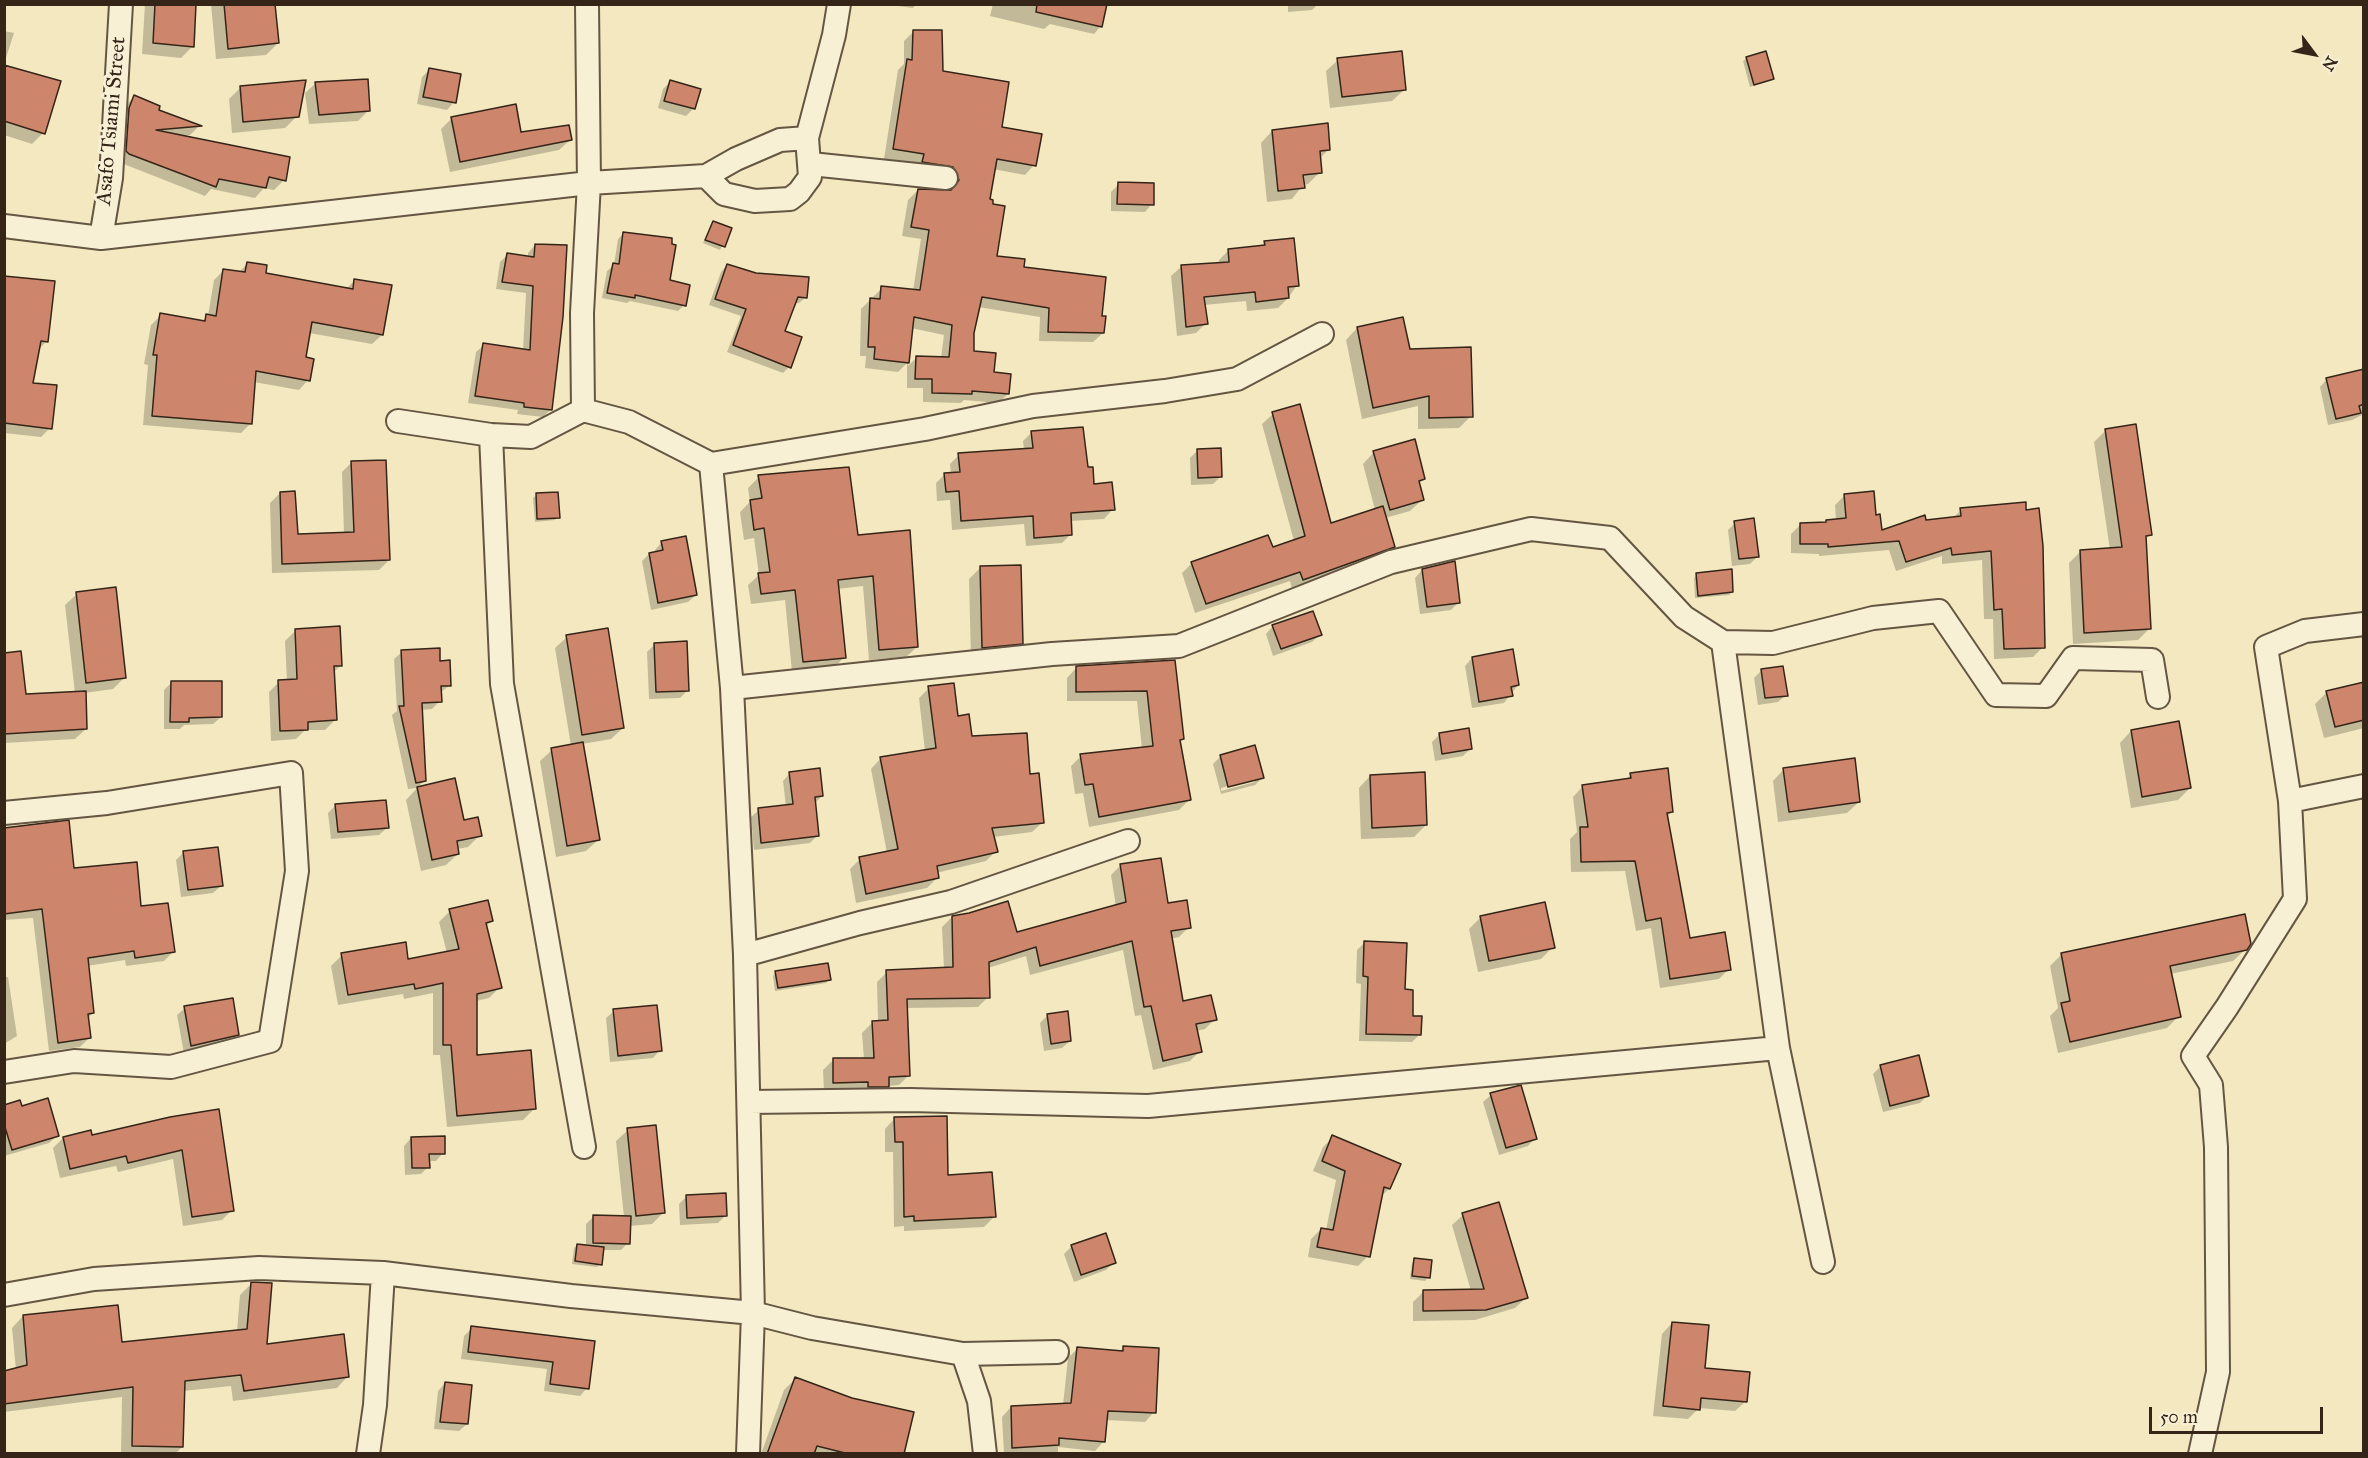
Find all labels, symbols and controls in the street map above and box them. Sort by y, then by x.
north arrow [2284,24,2344,84]
street label: Asafo Tsiami Street [92,36,132,206]
text: N [2318,53,2341,75]
scale bar [2152,1395,2326,1433]
text: 50 m [2160,1406,2198,1428]

